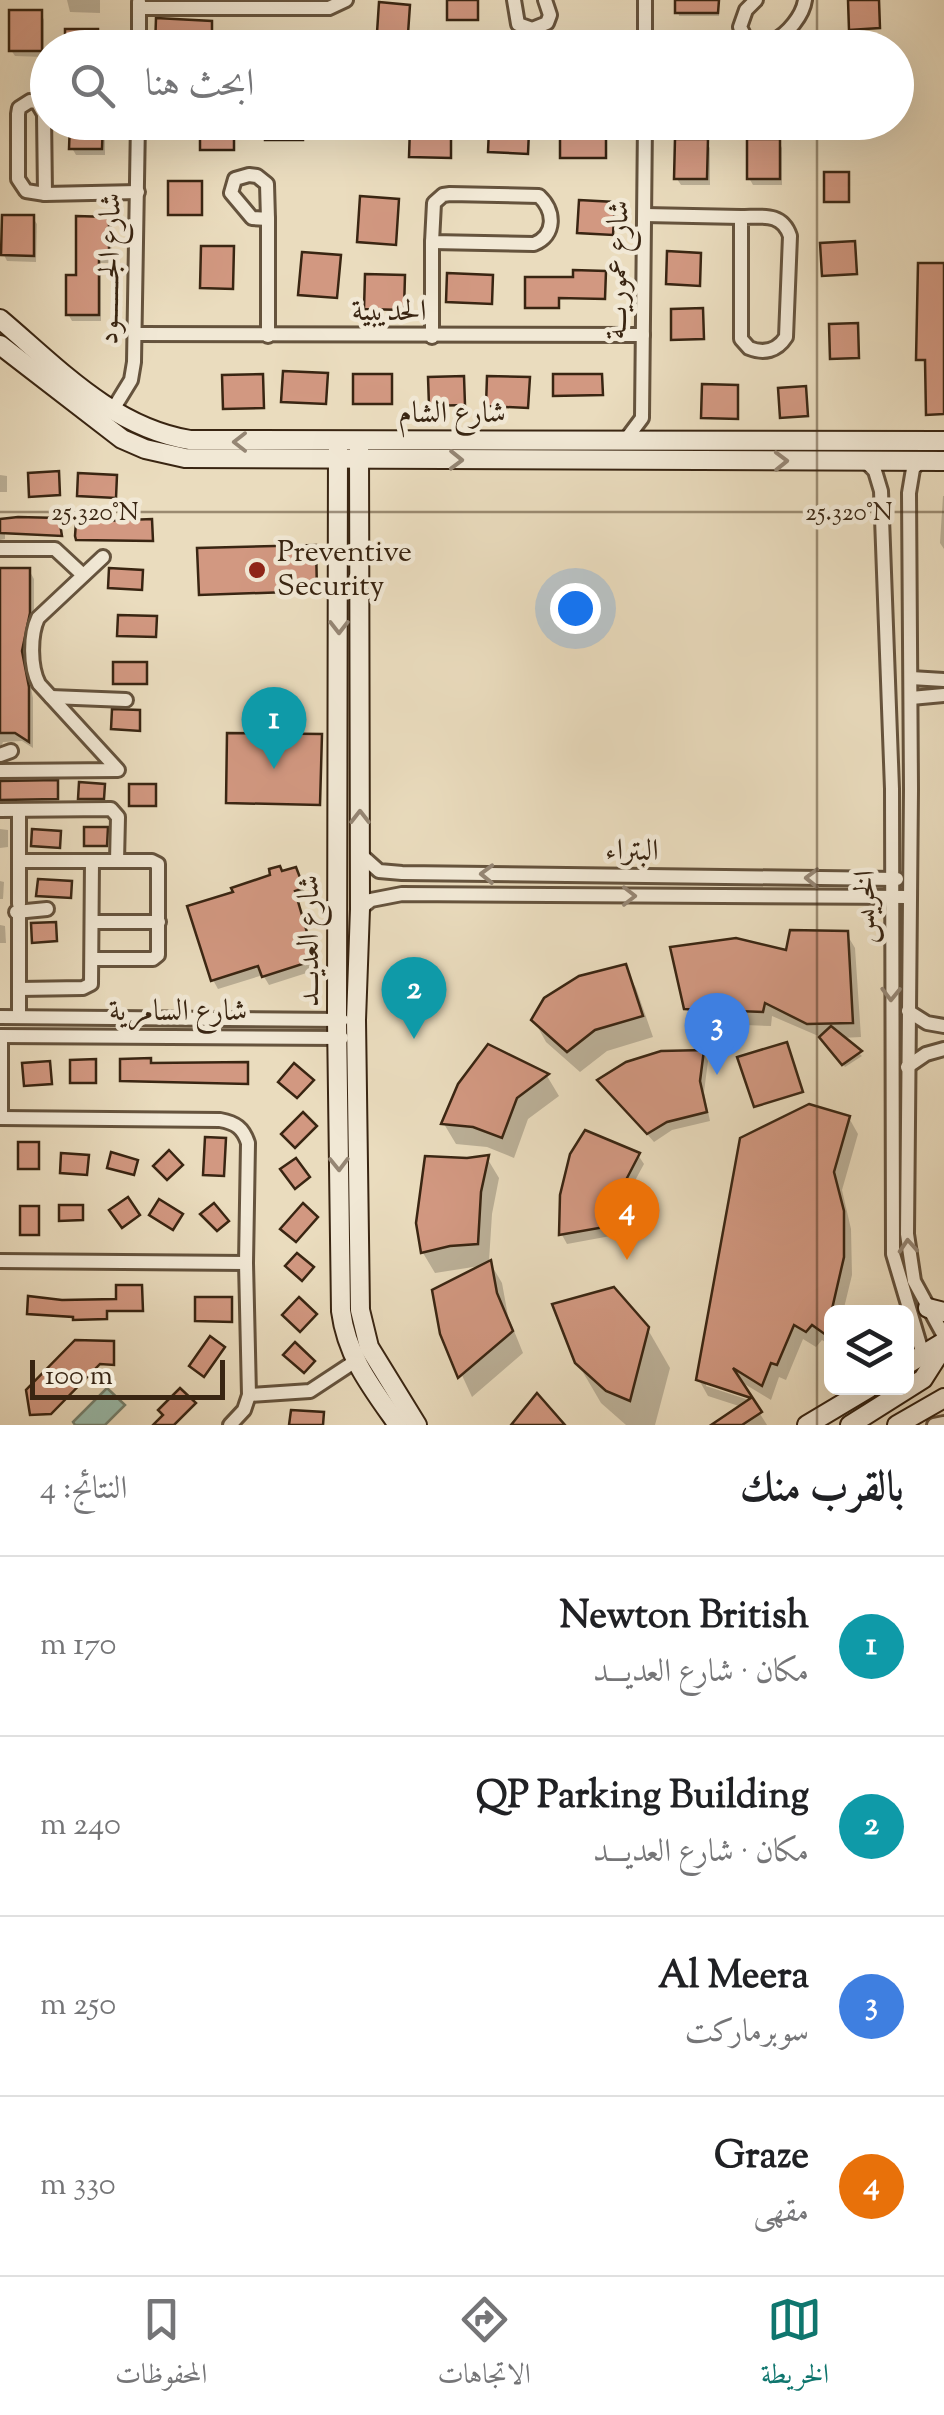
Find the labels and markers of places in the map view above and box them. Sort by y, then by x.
place label: Preventive Security [277,532,412,609]
marker: Preventive Security [246,559,268,581]
pin: 1 [242,686,306,769]
pin: 2 [382,956,446,1039]
pin: 3 [684,992,750,1075]
pin: 4 [594,1178,660,1260]

